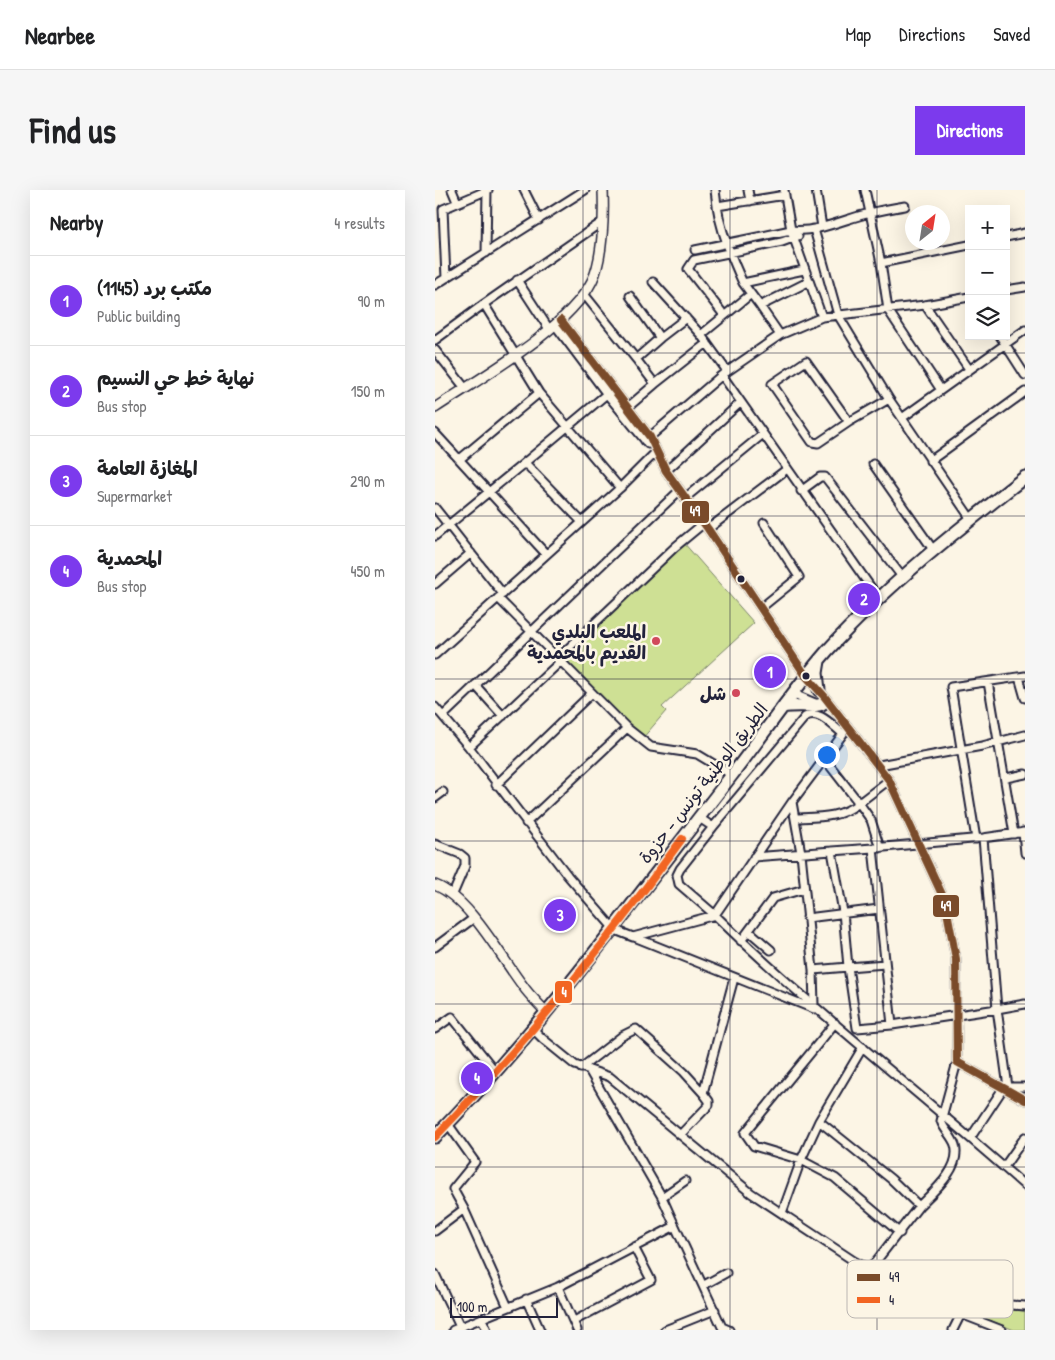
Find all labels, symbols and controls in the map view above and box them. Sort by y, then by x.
text: Nearbee [25,19,95,51]
text: Map [846,22,871,47]
text: Directions [899,22,965,47]
text: Saved [993,22,1030,47]
button: Directions [915,106,1025,155]
text: Find us [30,107,116,154]
north arrow [905,205,950,250]
map controls [965,205,1010,340]
button: + [965,205,1010,250]
text: Nearby [50,208,103,237]
text: 4 results [334,212,385,234]
button: − [965,250,1010,295]
text: مكتب برد (1145) [97,275,212,301]
text: 1 [63,290,69,312]
text: 90 m [357,290,385,312]
button: layers [965,295,1010,340]
text: Public building [97,305,180,327]
text: نهاية خط حي النسيم [97,365,254,391]
text: 2 [62,380,70,402]
text: 150 m [351,380,385,402]
text: Bus stop [97,395,146,417]
text: المغازة العامة [97,455,198,481]
text: 3 [62,470,70,492]
text: 290 m [350,470,385,492]
text: Supermarket [97,485,172,507]
line badge: 49 [681,500,710,524]
text: 49 [690,501,701,520]
text: المحمدية [97,545,162,571]
text: 4 [63,560,69,582]
text: 450 m [351,560,385,582]
unlabelled marker [736,574,746,584]
text: Bus stop [97,575,146,597]
pin: 2 [848,580,880,618]
place label: الملعب البلدي القديم بالمحمدية [527,619,646,667]
marker: الملعب البلدي القديم بالمحمدية [650,635,662,647]
pin: 1 [754,653,786,691]
unlabelled marker [801,671,811,681]
place label: شل [700,681,726,706]
marker: شل [730,687,742,699]
street label: الطريق الوطنية تونس - حزوة [632,698,774,868]
your location [814,742,840,768]
line badge: 49 [932,894,960,918]
pin: 3 [544,896,576,934]
text: 49 [941,896,952,915]
line badge: 4 [554,980,573,1004]
text: 4 [561,982,567,1001]
pin: 4 [461,1059,493,1097]
legend [847,1260,1013,1318]
text: 49 [889,1267,899,1286]
text: 4 [889,1290,894,1309]
scale bar [450,1295,557,1318]
text: 100 m [457,1297,487,1316]

